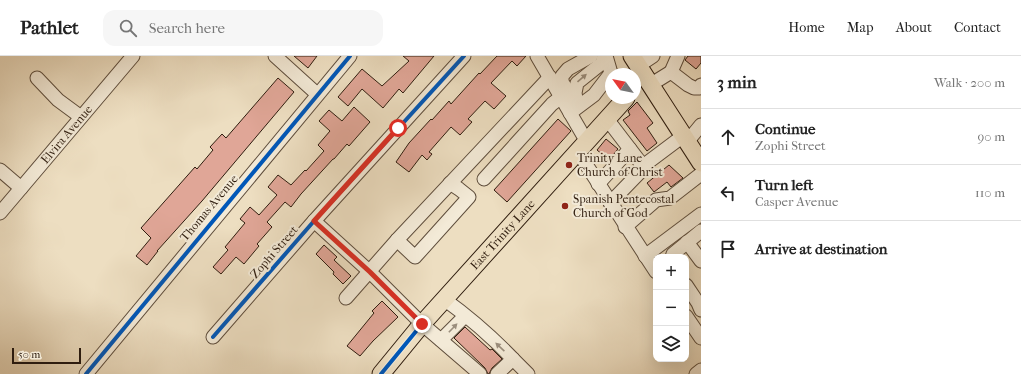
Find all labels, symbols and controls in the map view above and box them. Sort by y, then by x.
search box [103,10,383,46]
text: Pathlet [20,17,79,39]
icon: search [117,17,139,39]
text: Search here [149,19,225,37]
text: Home [788,19,825,36]
text: Map [847,19,874,36]
text: About [896,19,932,36]
text: Contact [954,19,1001,36]
north arrow [605,68,641,104]
text: 3 min [717,72,757,92]
one-way arrow [577,74,587,83]
text: Walk · 200 m [934,75,1005,90]
street label: Elvira Avenue [38,102,95,166]
route start [389,119,407,137]
text: Continue [755,120,815,138]
icon: ahead [717,126,739,148]
text: 90 m [977,129,1005,144]
text: Zophi Street [755,138,826,153]
place label: Trinity Lane Church of Christ [577,151,663,179]
marker: Trinity Lane Church of Christ [564,160,574,170]
street label: Thomas Avenue [177,172,241,244]
text: Turn left [755,176,813,194]
icon: left [717,182,739,204]
text: 110 m [975,185,1005,200]
place label: Spanish Pentecostal Church of God [573,192,675,220]
text: Casper Avenue [755,194,838,209]
street label: East Trinity Lane [467,197,538,273]
marker: Spanish Pentecostal Church of God [560,201,570,211]
street label: Zophi Street [247,222,301,281]
icon: arrive [717,238,739,260]
text: Arrive at destination [755,240,887,258]
map controls [653,254,689,362]
button: + [653,254,689,290]
button: − [653,290,689,326]
route end [413,315,431,333]
one-way arrow [448,323,458,333]
button: layers [653,326,689,362]
one-way arrow [495,342,506,351]
scale bar [12,346,81,365]
text: 50 m [18,348,40,361]

